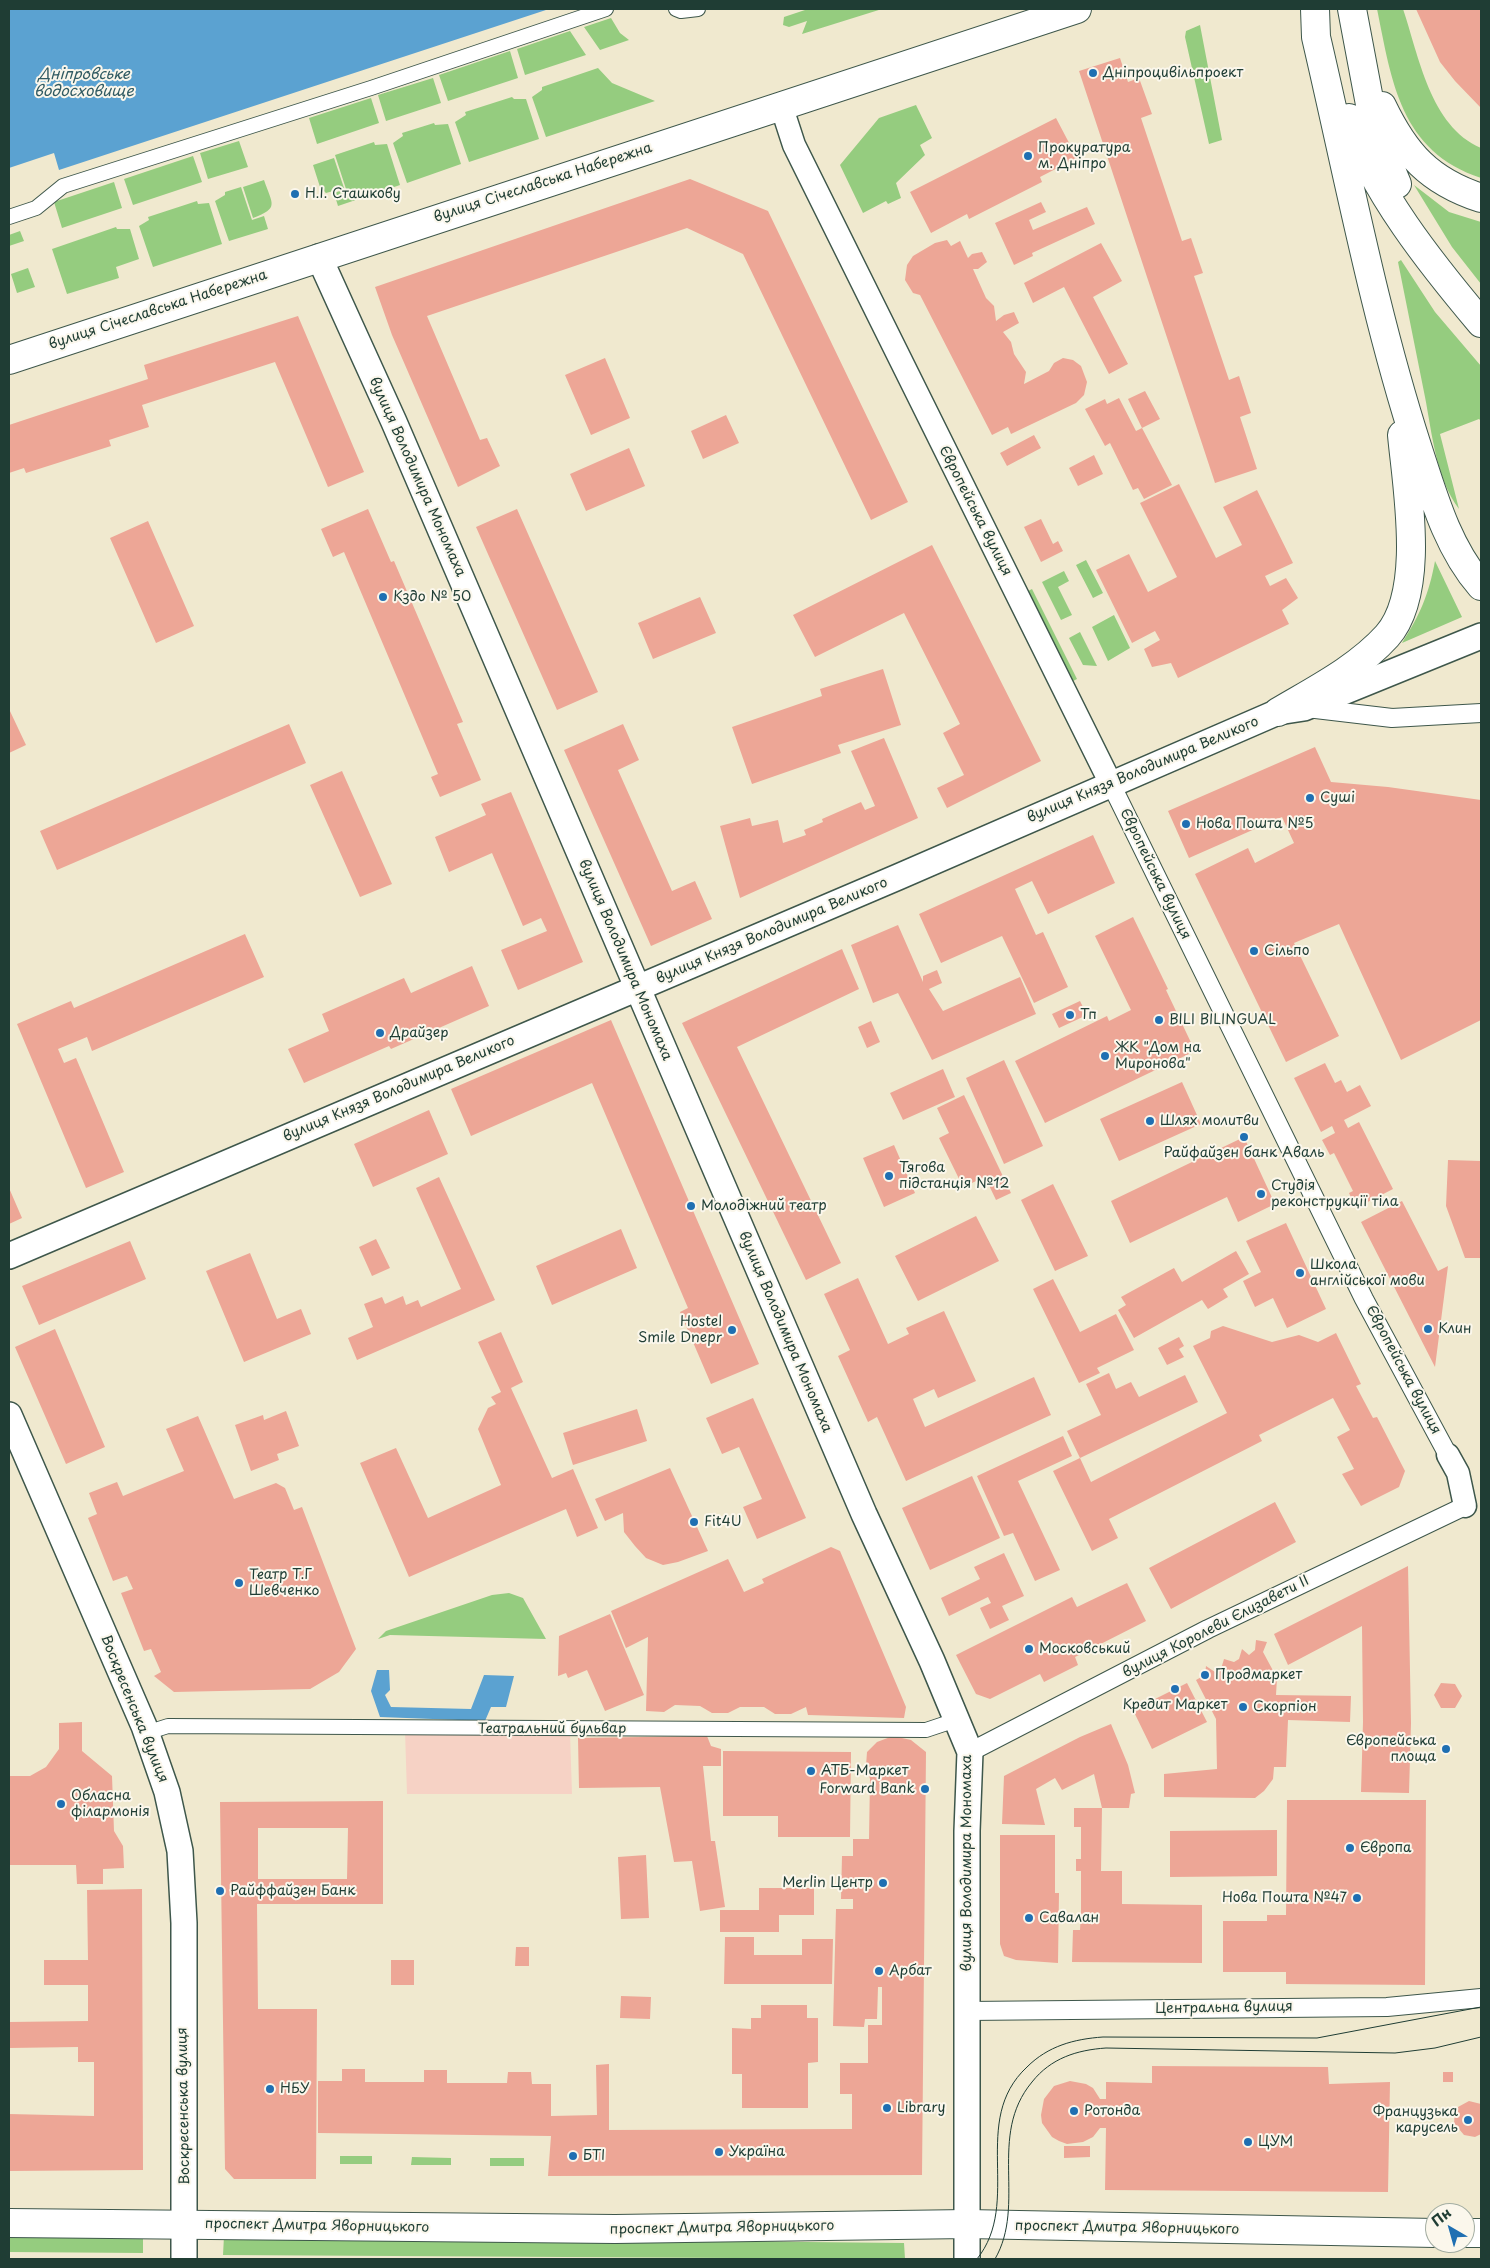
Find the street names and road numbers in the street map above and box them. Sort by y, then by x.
street label: вулиця Січеславська Набережна [432,140,654,226]
street label: вулиця Січеславська Набережна [47,267,269,353]
street label: вулиця Володимира Мономаха [365,375,469,579]
street label: Європейська вулиця [935,443,1015,579]
street label: вулиця Князя Володимира Великого [1025,713,1261,827]
street label: Європейська вулиця [1116,806,1194,942]
street label: вулиця Володимира Мономаха [575,857,675,1063]
street label: вулиця Князя Володимира Великого [654,874,890,988]
street label: вулиця Князя Володимира Великого [281,1032,517,1146]
street label: вулиця Володимира Мономаха [735,1229,835,1435]
street label: Європейська вулиця [1362,1303,1444,1437]
street label: вулиця Королеви Єлизавети ІІ [1120,1572,1312,1682]
street label: Воскресенська вулиця [97,1633,171,1785]
street label: Театральний бульвар [478,1721,626,1737]
street label: вулиця Володимира Мономаха [959,1755,975,1971]
street label: Центральна вулиця [1155,1998,1293,2018]
street label: Воскресенська вулиця [174,2027,194,2185]
street label: проспект Дмитра Яворницького [205,2216,429,2236]
street label: проспект Дмитра Яворницького [610,2218,834,2238]
street label: проспект Дмитра Яворницького [1015,2218,1239,2238]

